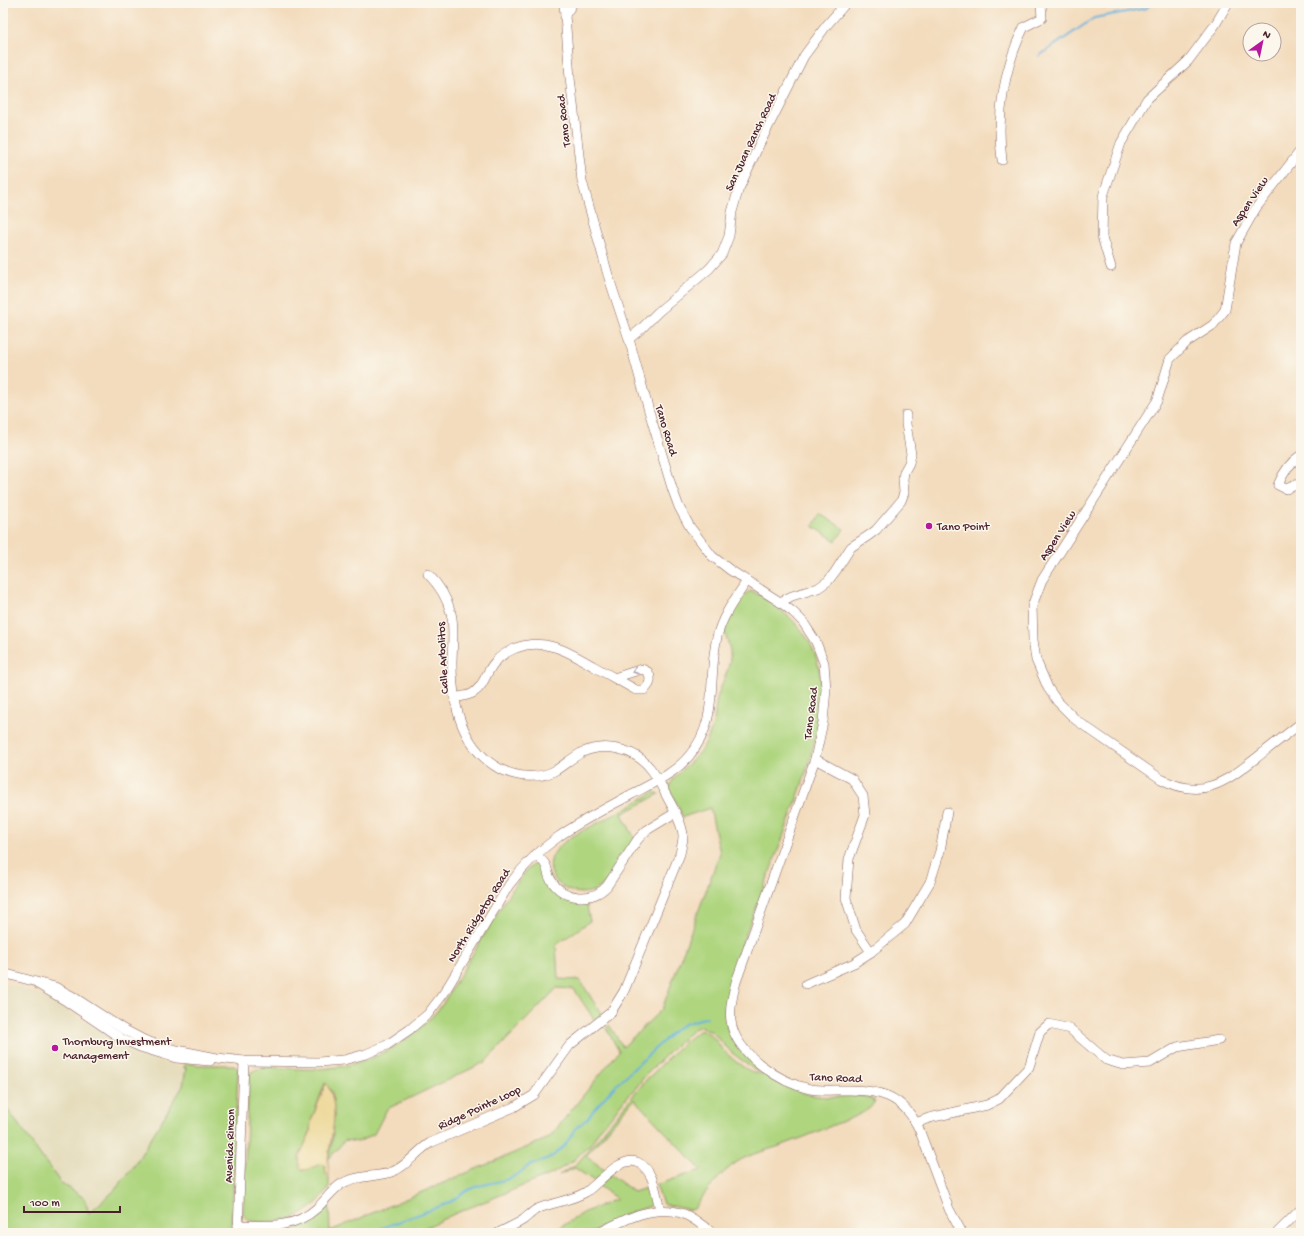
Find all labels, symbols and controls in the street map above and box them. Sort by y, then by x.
north arrow [1242,22,1282,62]
text: N [1260,28,1273,42]
street label: San Juan Ranch Road [723,91,781,194]
street label: Tano Road [555,93,575,149]
street label: Aspen View [1229,174,1273,230]
street label: Tano Road [650,403,680,459]
street label: Aspen View [1037,508,1080,564]
marker: Tano Point [924,521,934,531]
place label: Tano Point [936,521,990,535]
street label: Calle Arbolitos [435,621,453,694]
one-way arrow [632,666,639,675]
street label: Tano Road [802,685,822,741]
street label: North Ridgetop Road [445,866,515,965]
place label: Thornburg Investment Management [62,1036,172,1064]
marker: Thornburg Investment Management [50,1043,60,1053]
street label: Tano Road [809,1071,863,1087]
street label: Ridge Pointe Loop [436,1083,524,1134]
street label: Avenida Rincon [223,1109,239,1183]
scale bar [24,1188,120,1214]
text: 100 m [29,1197,60,1211]

